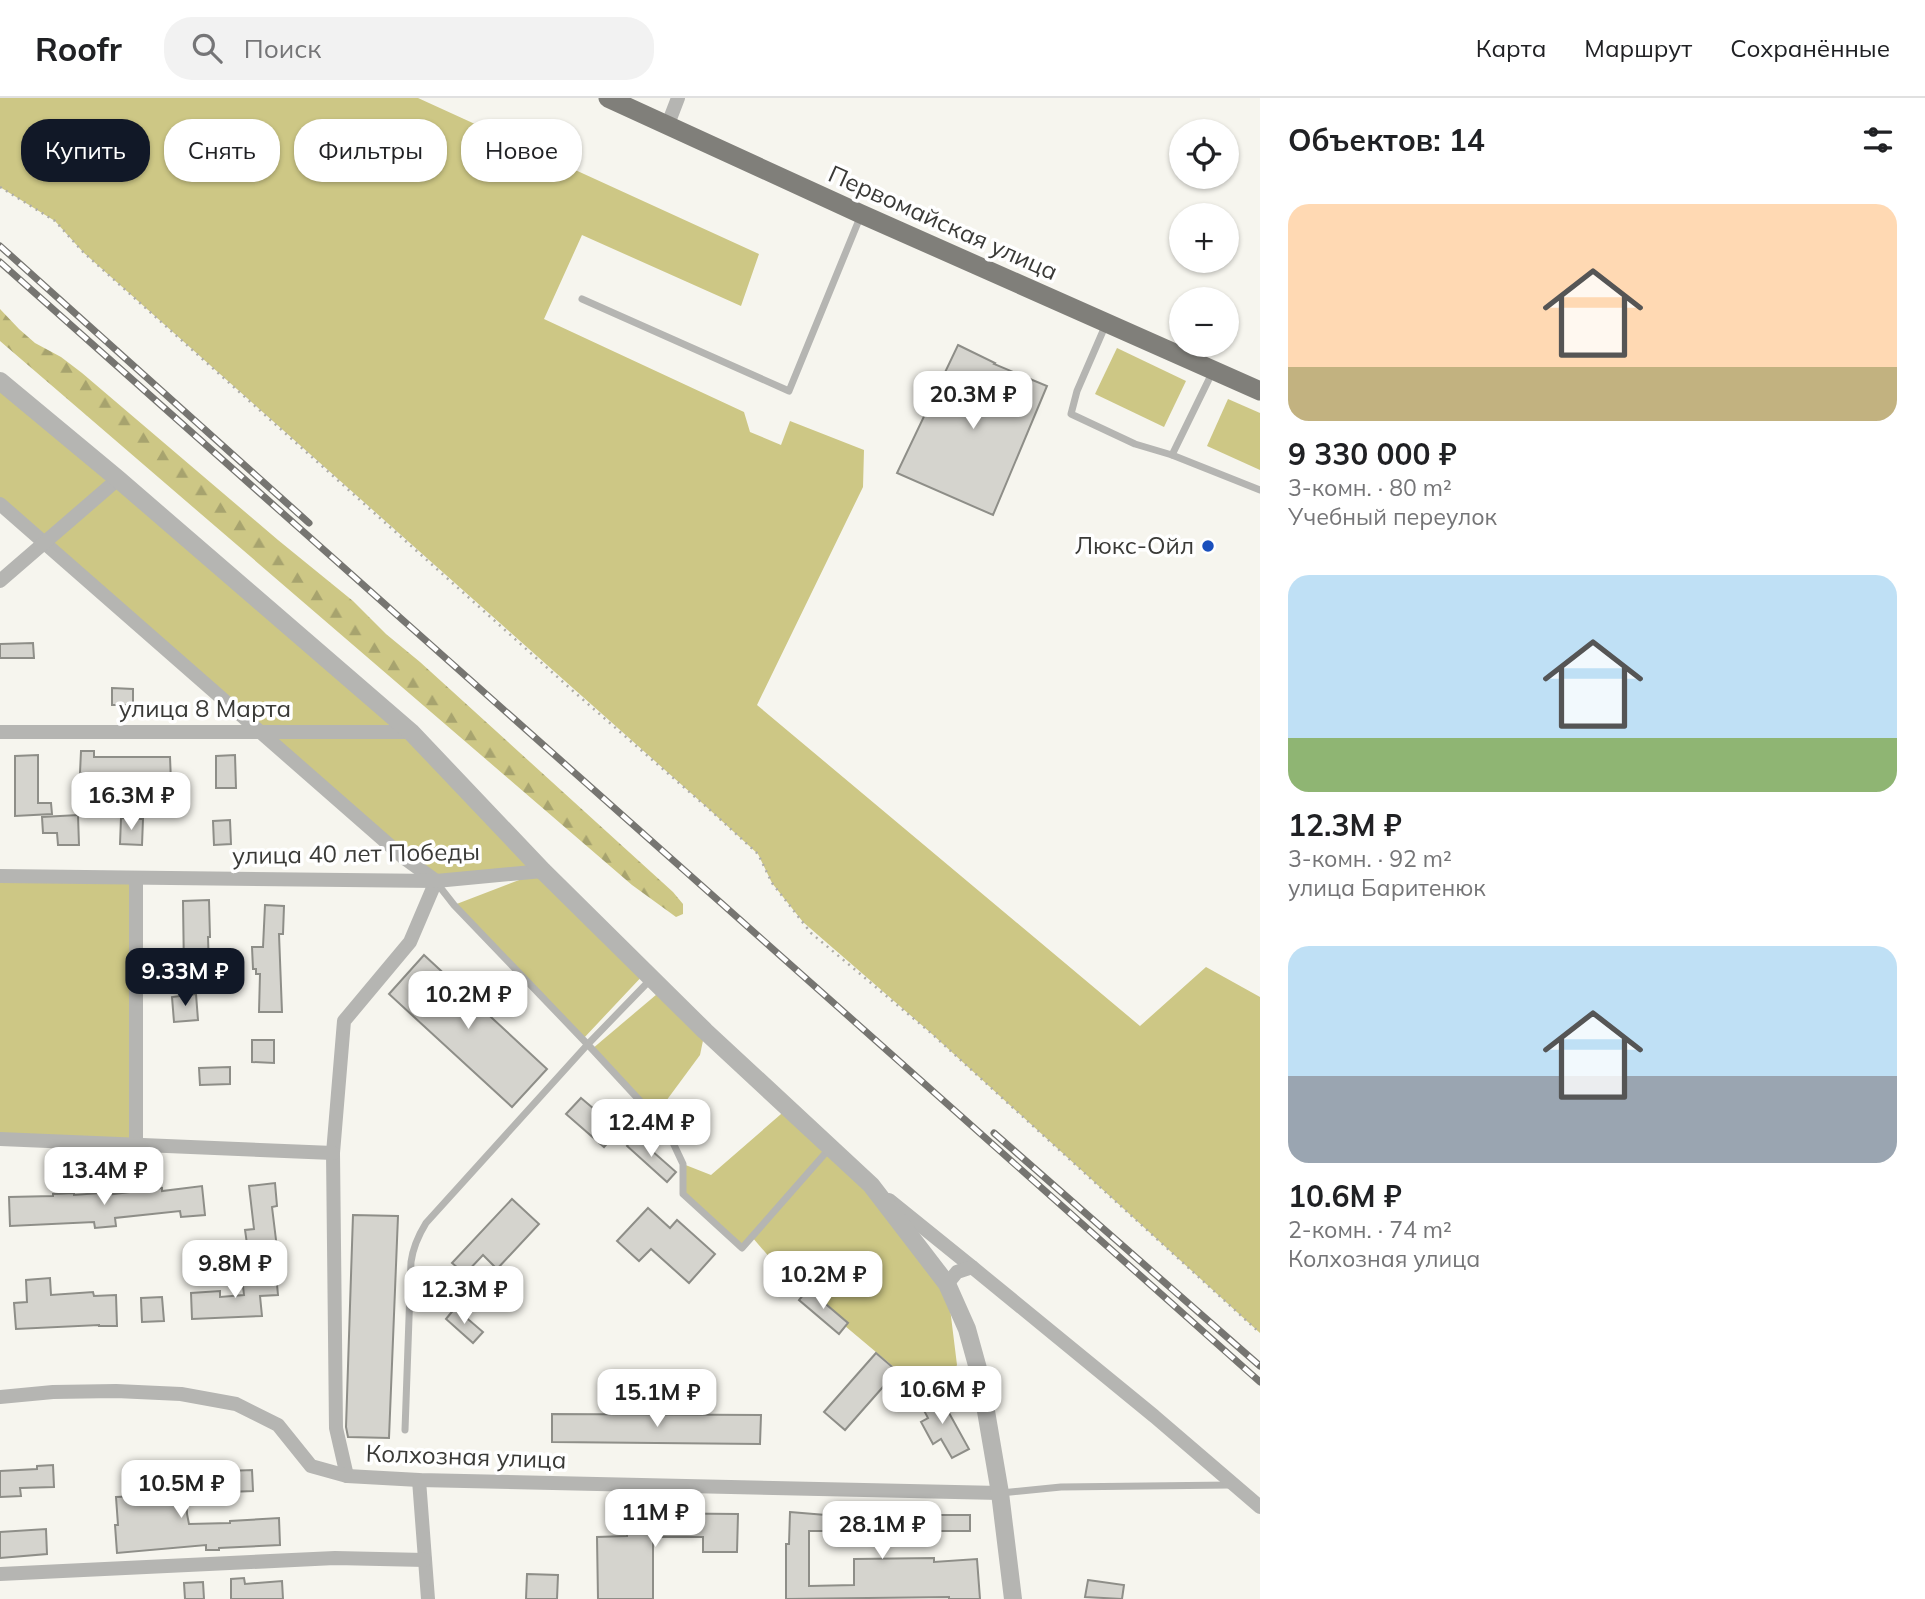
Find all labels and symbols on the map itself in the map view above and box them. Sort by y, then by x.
street label: Первомайская улица [824,158,1063,286]
pin: 20.3M ₽ [908,372,1038,431]
place label: Люкс-Ойл [1075,530,1194,560]
marker: Люкс-Ойл [1200,538,1216,554]
street label: улица 8 Марта [119,693,291,723]
pin: 16.3M ₽ [66,772,196,832]
street label: улица 40 лет Победы [232,836,480,870]
pin: 9.33M ₽ [120,948,250,1008]
pin: 10.2M ₽ [403,972,533,1031]
pin: 12.4M ₽ [586,1100,716,1159]
pin: 13.4M ₽ [39,1148,169,1207]
pin: 9.8M ₽ [178,1240,292,1300]
pin: 10.2M ₽ [758,1252,888,1311]
pin: 12.3M ₽ [399,1266,529,1326]
pin: 10.6M ₽ [877,1366,1007,1426]
pin: 15.1M ₽ [592,1370,722,1429]
street label: Колхозная улица [365,1438,567,1474]
pin: 10.5M ₽ [116,1460,246,1520]
pin: 11M ₽ [606,1490,704,1549]
pin: 28.1M ₽ [817,1502,947,1561]

